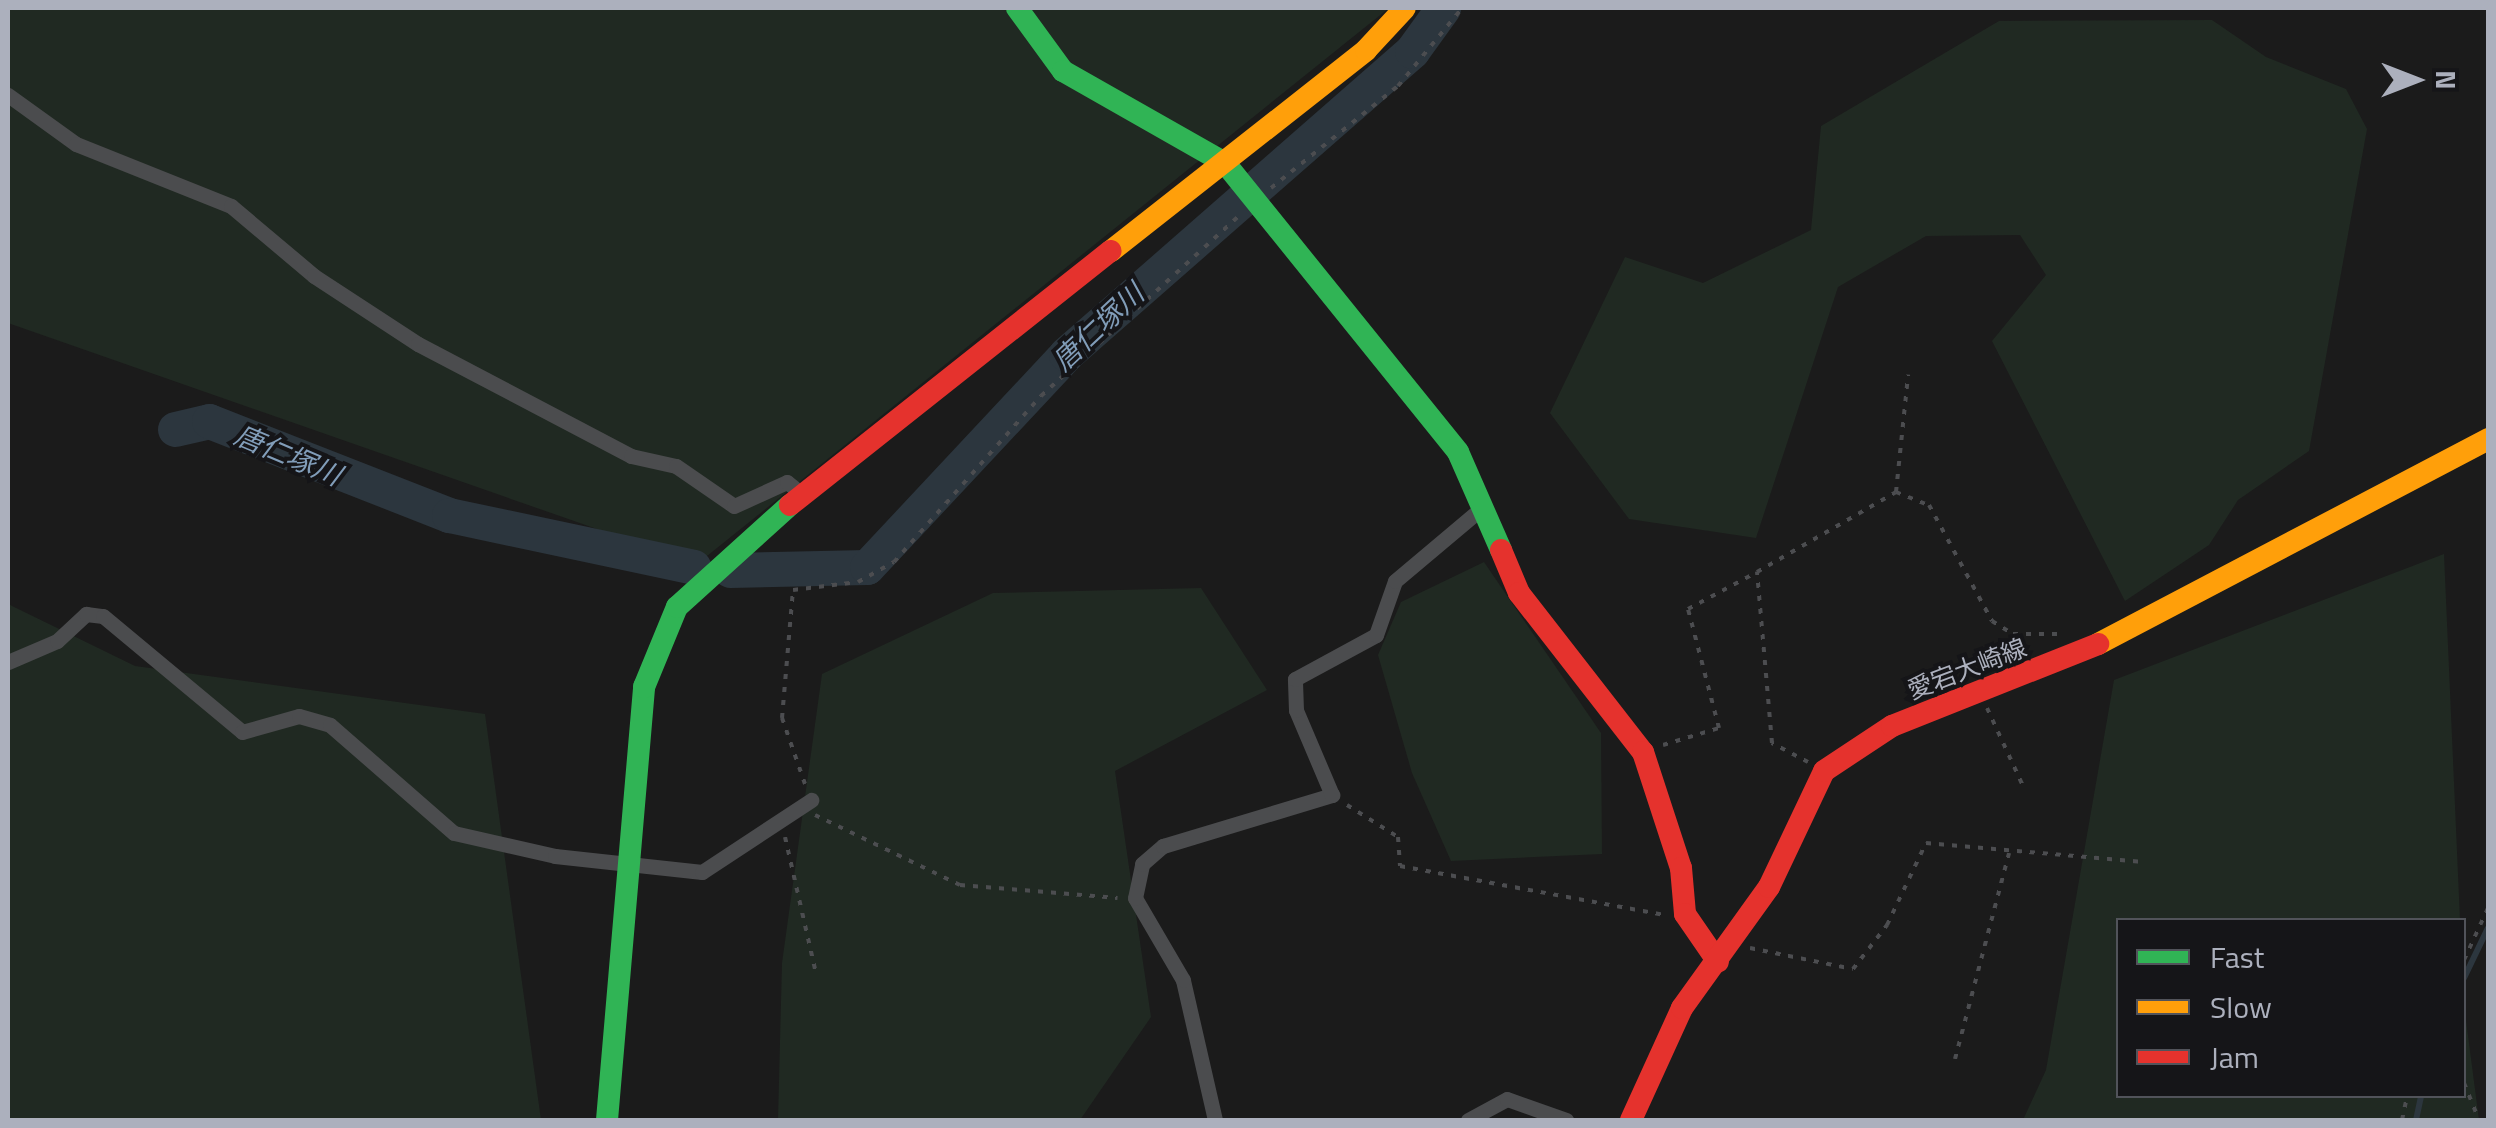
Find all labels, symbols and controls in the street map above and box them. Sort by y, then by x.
north arrow [2366,30,2466,130]
text: N [2425,70,2468,90]
water label: 唐仁塚川 [1046,277,1150,377]
water label: 唐仁塚川 [230,418,346,492]
street label: 愛宕大崎線 [1903,633,2031,705]
legend [2116,918,2466,1098]
text: Fast [2210,934,2264,980]
text: Slow [2210,984,2272,1030]
text: Jam [2210,1034,2259,1080]

